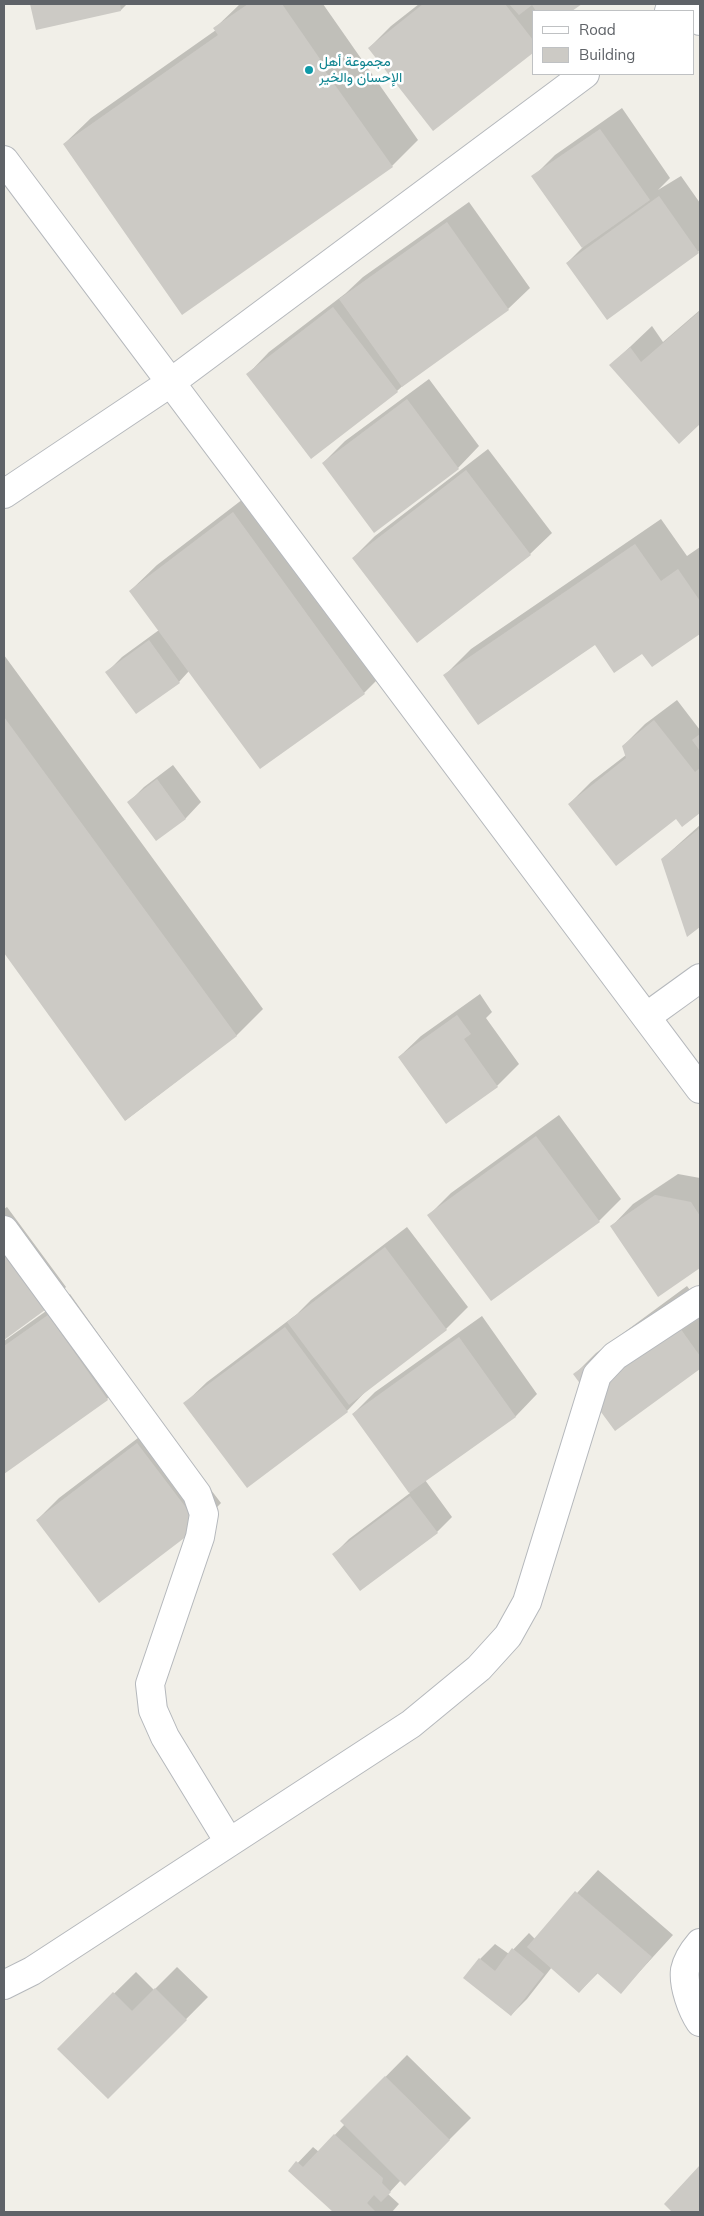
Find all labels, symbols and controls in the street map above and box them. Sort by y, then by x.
legend [532,10,694,75]
text: Road [579,20,616,39]
text: Building [579,45,635,64]
place label: مجموعة أهل الإحسان والخير [319,54,402,86]
marker: مجموعة أهل الإحسان والخير [303,64,315,76]

